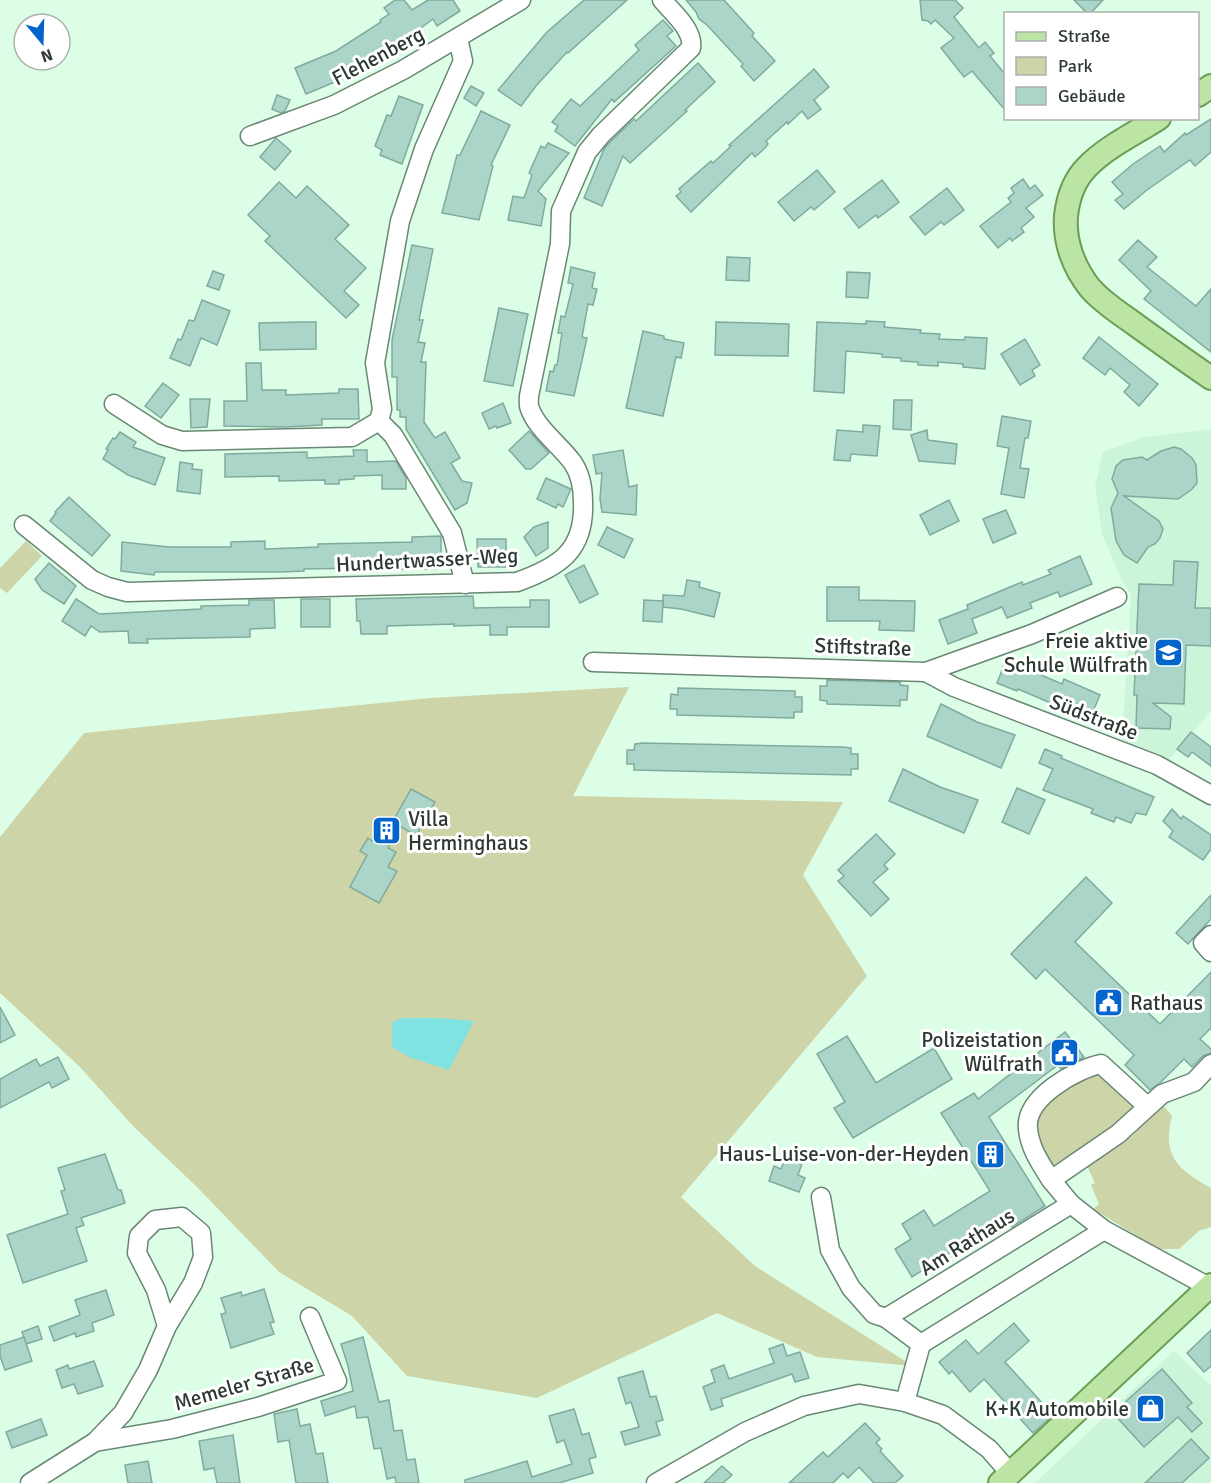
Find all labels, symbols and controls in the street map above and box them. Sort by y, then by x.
north arrow [12,12,72,72]
legend [1004,12,1199,120]
street label: Flehenberg [327,21,429,91]
text: Straße [1058,25,1110,47]
text: N [38,44,55,67]
text: Park [1058,55,1093,77]
text: Gebäude [1058,85,1126,107]
street label: Hundertwasser-Weg [335,542,519,578]
place label: Freie aktive Schule Wülfrath [1004,628,1148,678]
street label: Stiftstraße [814,632,912,662]
school or university icon: Freie aktive Schule Wülfrath [1153,637,1185,669]
street label: Südstraße [1046,688,1142,746]
place label: Villa Herminghaus [408,806,528,856]
building icon: Villa Herminghaus [371,815,403,847]
public building icon: Rathaus [1093,987,1125,1019]
place label: Rathaus [1130,990,1203,1016]
place label: Polizeistation Wülfrath [921,1027,1043,1077]
public building icon: Polizeistation Wülfrath [1048,1036,1080,1068]
building icon: Haus-Luise-von-der-Heyden [974,1138,1006,1170]
place label: Haus-Luise-von-der-Heyden [719,1141,969,1167]
street label: Am Rathaus [915,1203,1019,1281]
street label: Memeler Straße [171,1352,317,1416]
shop icon: K+K Automobile [1134,1393,1166,1425]
place label: K+K Automobile [985,1396,1129,1422]

